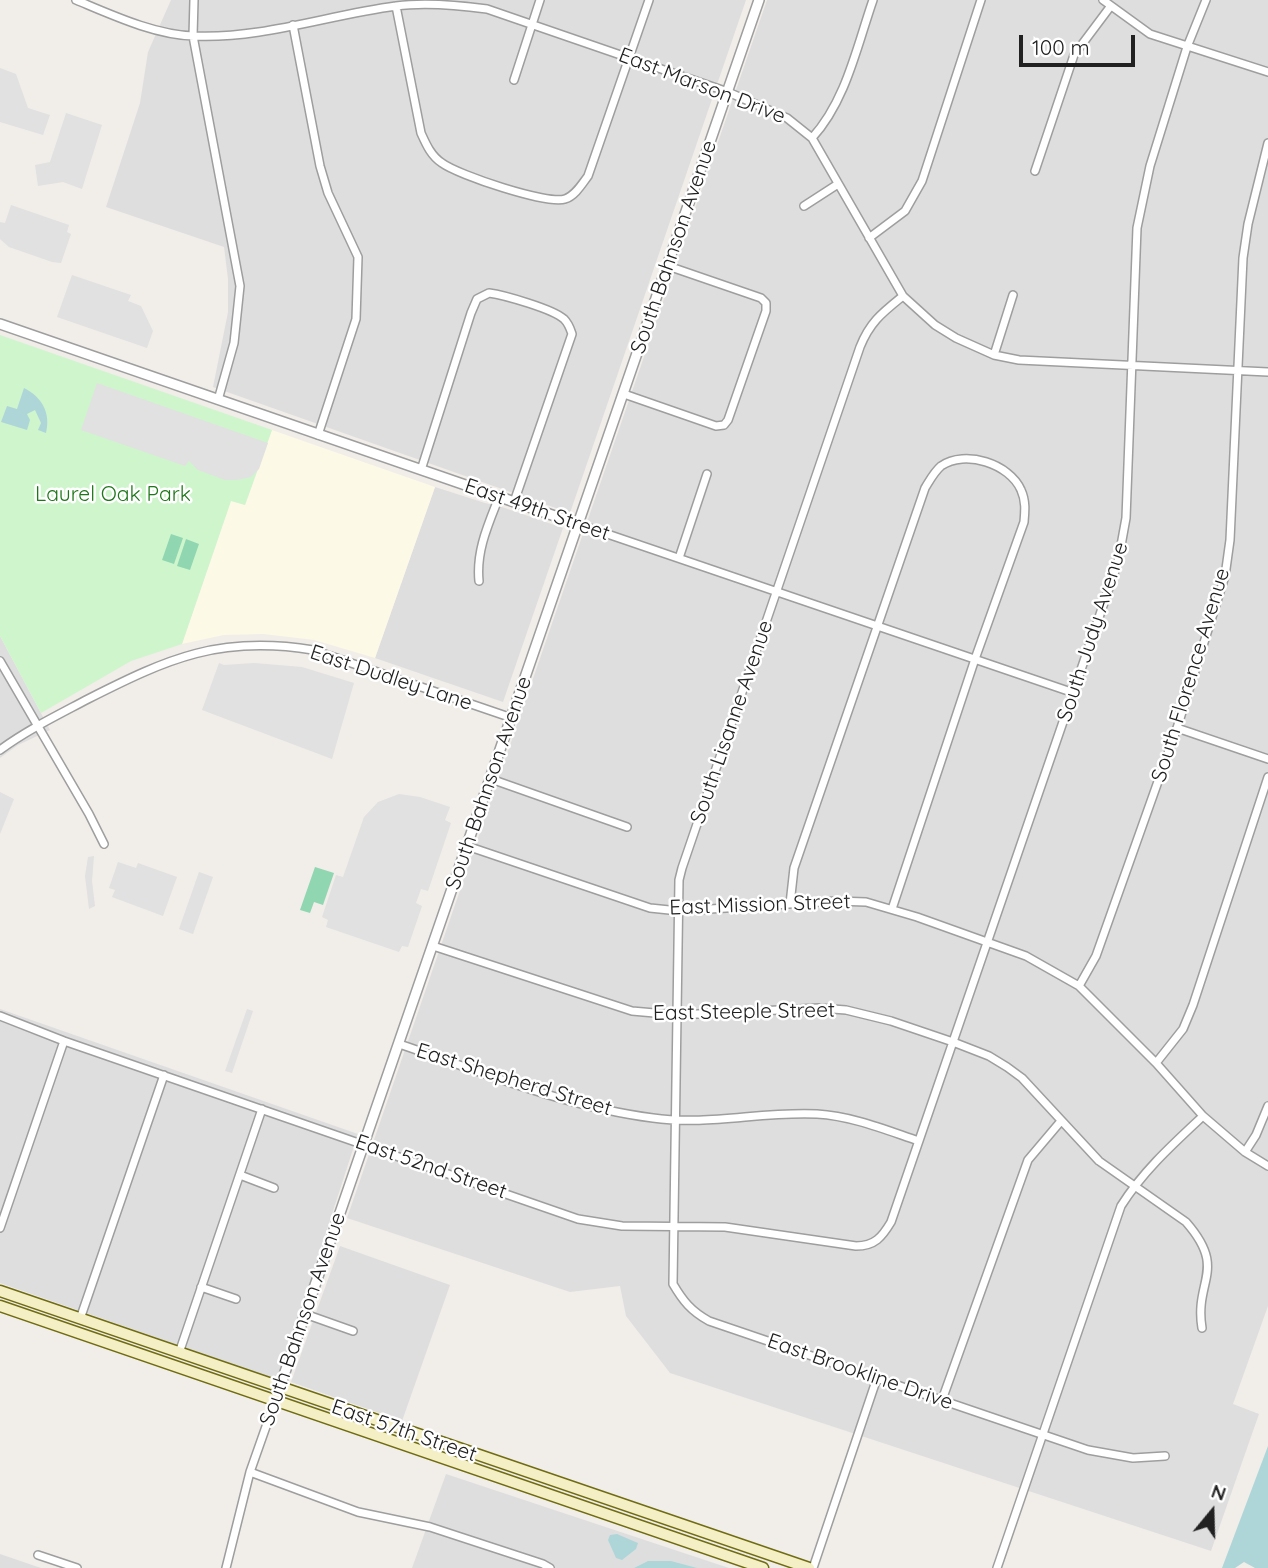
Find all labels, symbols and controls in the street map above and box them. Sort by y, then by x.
scale bar [1023,21,1138,65]
text: 100 m [1032,34,1090,60]
street label: East Marson Drive [615,43,789,129]
street label: South Bahnson Avenue [626,137,722,357]
street label: East 49th Street [461,473,613,547]
park label: Laurel Oak Park [35,482,191,508]
street label: South Judy Avenue [1052,539,1134,725]
street label: South Florence Avenue [1146,565,1236,785]
street label: South Lisanne Avenue [685,617,779,827]
street label: East Dudley Lane [307,640,475,716]
street label: South Bahnson Avenue [441,673,537,893]
street label: East Mission Street [669,889,851,921]
street label: East Steeple Street [653,998,835,1026]
street label: East Shepherd Street [413,1038,615,1122]
street label: East 52nd Street [352,1129,510,1205]
street label: South Bahnson Avenue [255,1209,351,1429]
street label: East Brookline Drive [764,1328,956,1416]
street label: East 57th Street [328,1394,480,1468]
north arrow [1177,1477,1247,1547]
text: N [1208,1479,1229,1506]

